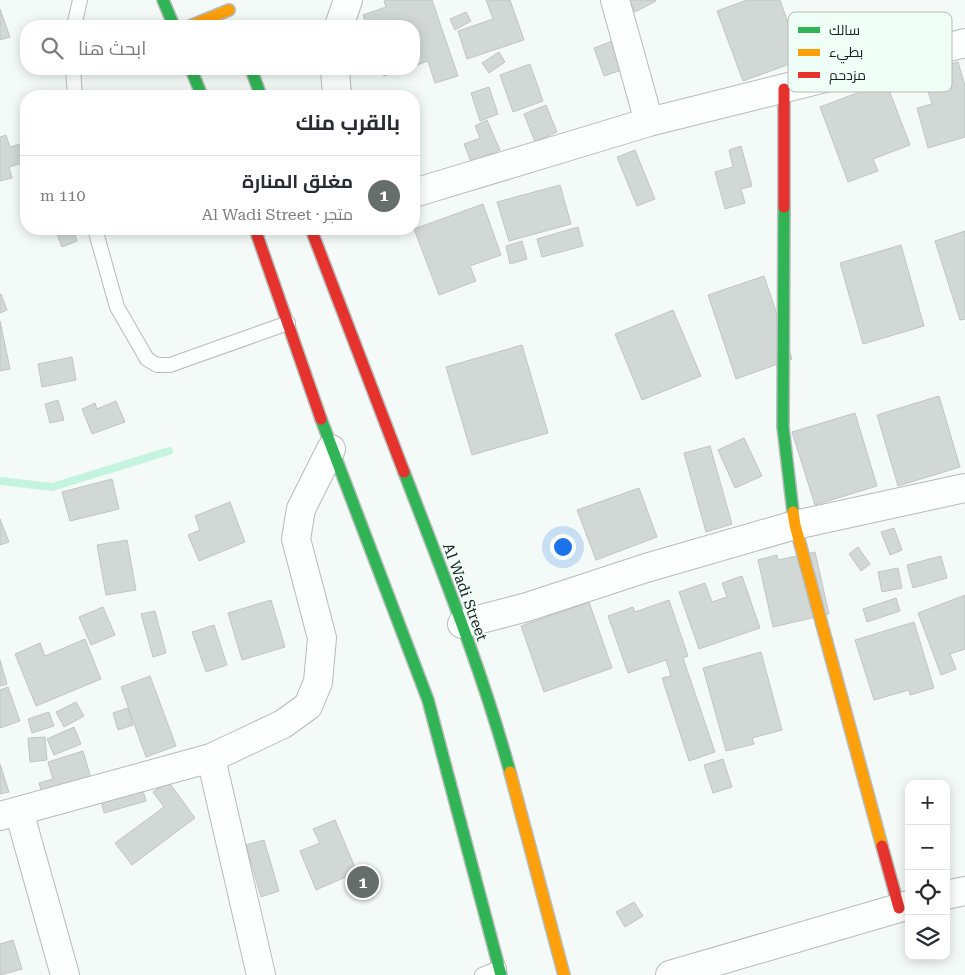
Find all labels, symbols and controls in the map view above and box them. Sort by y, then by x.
legend [788,12,952,92]
search box [20,20,420,75]
text: سالك [829,22,860,38]
icon: search [38,34,66,62]
text: ابحث هنا [78,37,146,60]
text: بطيء [829,44,863,64]
text: مزدحم [829,67,866,85]
text: بالقرب منك [296,111,400,135]
text: مغلق المنارة [242,170,353,193]
text: 110 m [40,186,86,205]
text: 1 [380,186,388,205]
text: متجر · Al Wadi Street [202,205,353,224]
your location [550,534,576,560]
street label: Al Wadi Street [439,541,491,644]
map controls [905,780,950,960]
button: + [905,780,950,825]
button: − [905,825,950,870]
pin: 1 [347,863,379,901]
button: locate [905,870,950,915]
button: layers [905,915,950,960]

